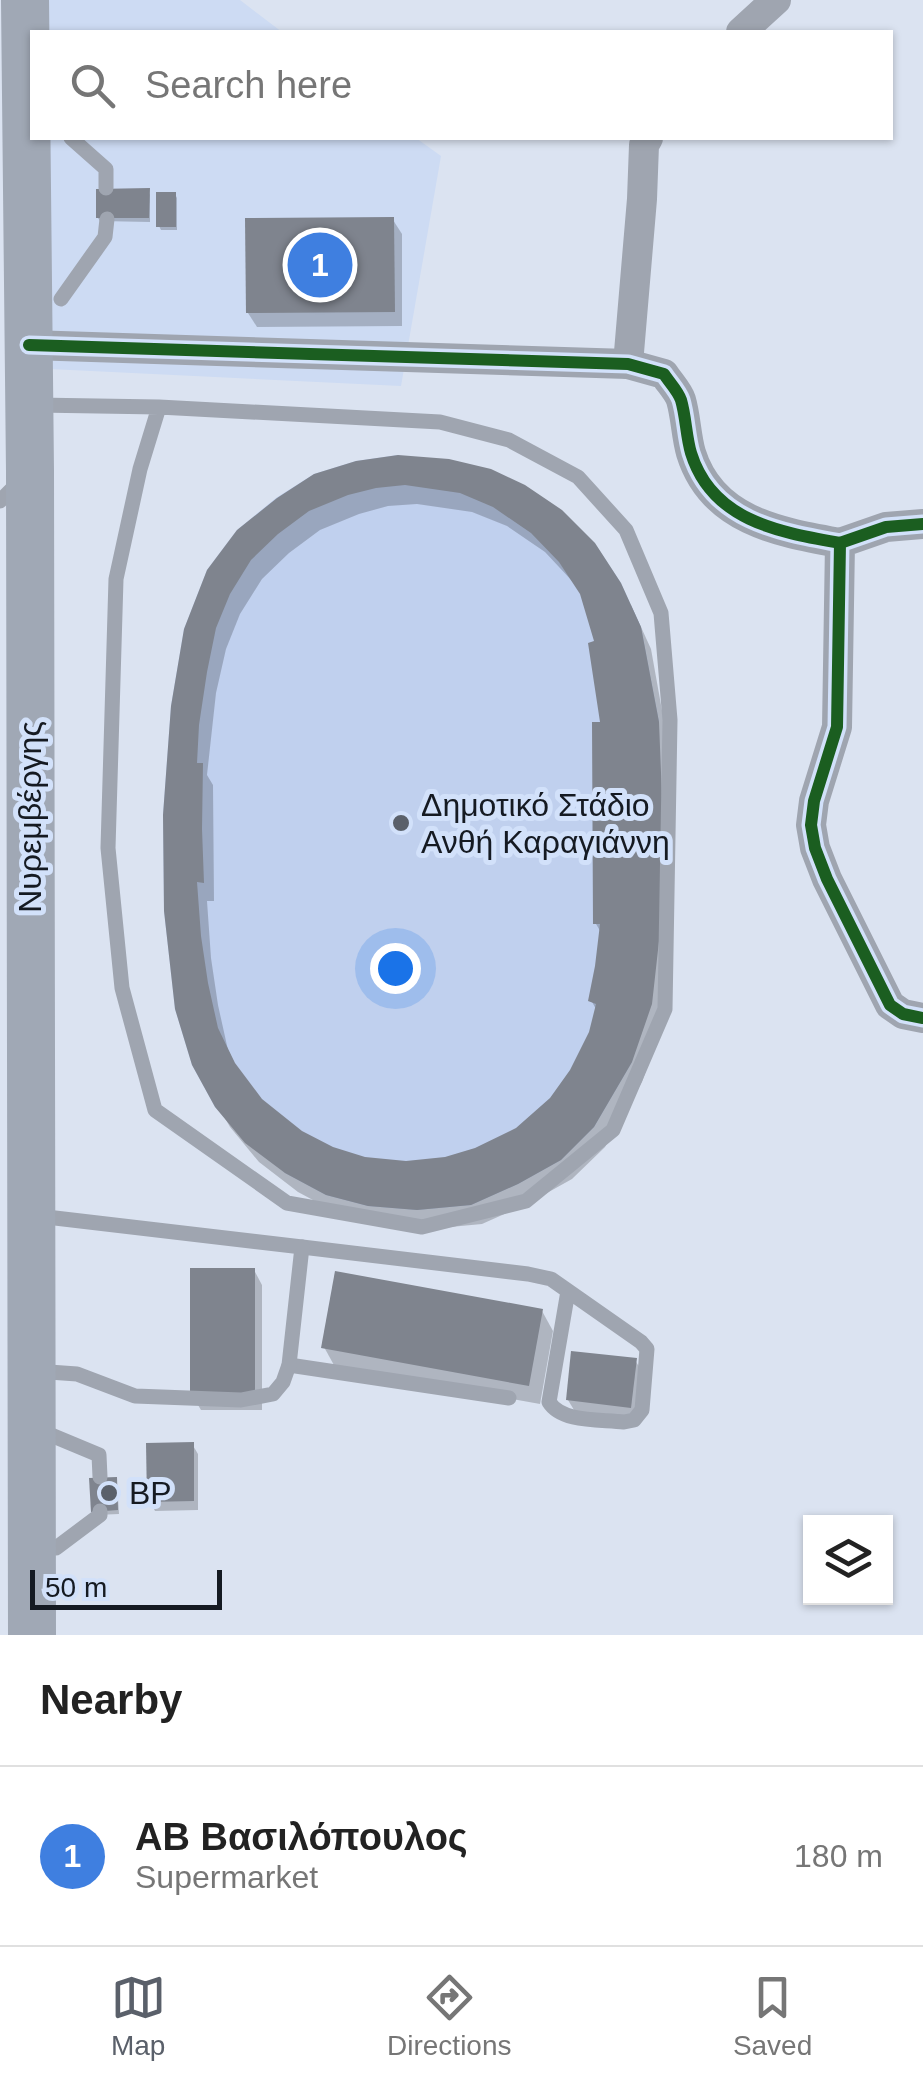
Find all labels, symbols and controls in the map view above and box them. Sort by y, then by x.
search box [30,30,893,140]
icon: search [65,58,120,113]
text: Search here [145,64,352,106]
pin: 1 [288,228,352,302]
street label: Νυρεμβέργης [12,721,48,913]
place label: Δημοτικό Στάδιο Ανθή Καραγιάννη [421,787,670,860]
marker: Δημοτικό Στάδιο Ανθή Καραγιάννη [390,812,412,834]
your location [370,943,421,994]
place label: BP [129,1475,172,1511]
marker: BP [98,1482,120,1504]
map controls [803,1515,893,1605]
button: layers [803,1515,893,1605]
scale bar [30,1565,222,1610]
text: 50 m [45,1572,107,1603]
text: Nearby [40,1676,182,1723]
text: ΑΒ Βασιλόπουλος [135,1816,468,1858]
text: 1 [64,1838,81,1874]
text: 180 m [794,1838,883,1874]
text: Supermarket [135,1859,318,1895]
tab: Map [111,1970,166,2062]
tab: Directions [387,1970,512,2062]
tab: Saved [733,1970,812,2062]

